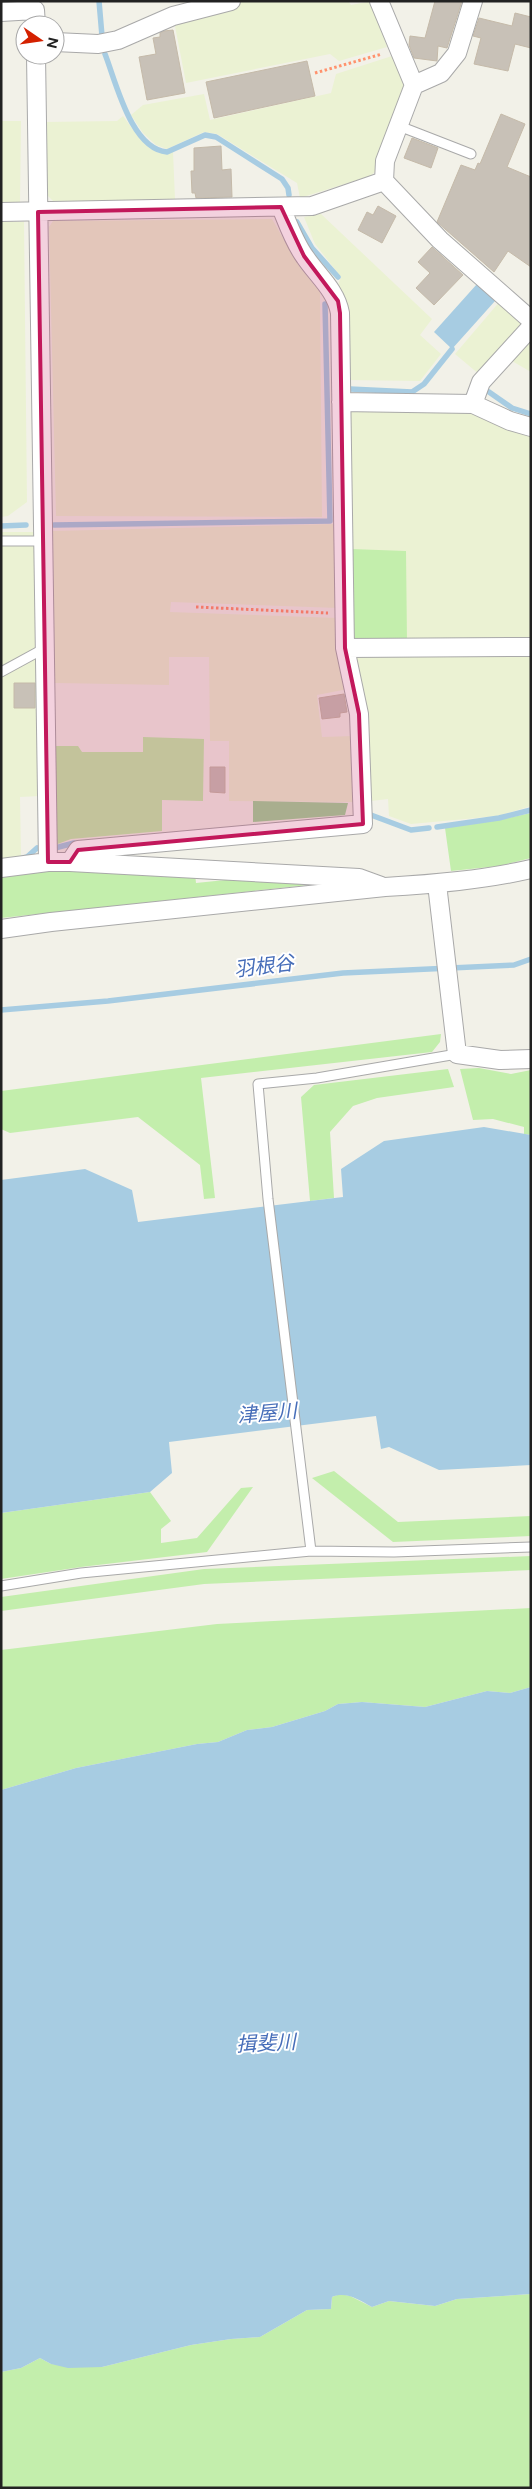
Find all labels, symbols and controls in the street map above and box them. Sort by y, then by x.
north arrow [15,15,65,65]
text: N [43,36,62,50]
water label: 羽根谷 [233,950,297,982]
water label: 津屋川 [236,1398,300,1428]
water label: 揖斐川 [235,2029,299,2057]

